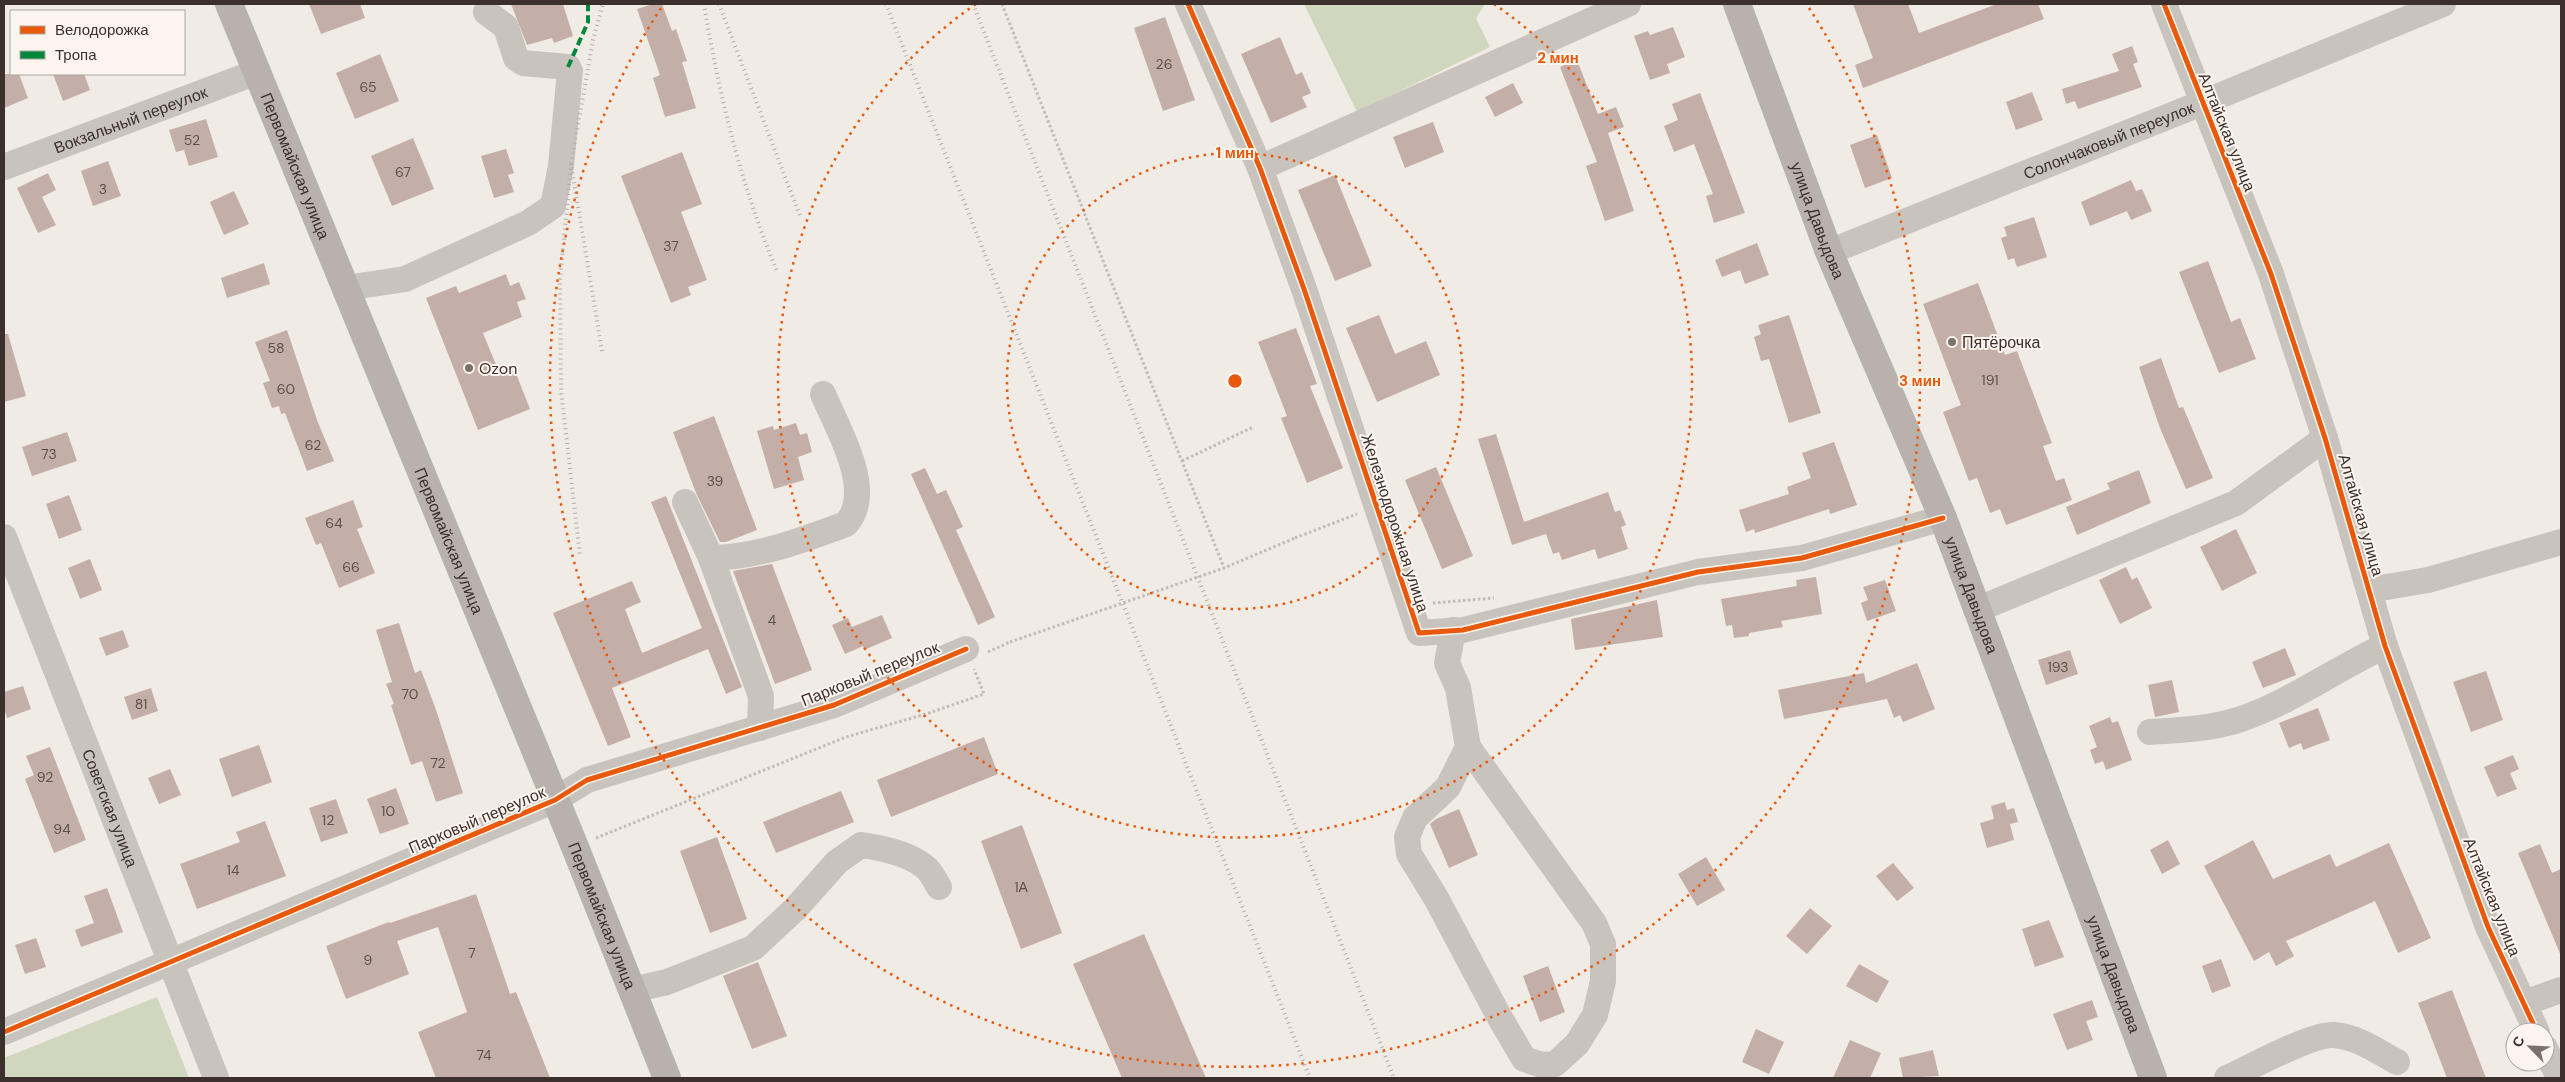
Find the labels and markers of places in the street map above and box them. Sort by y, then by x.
place label: Пятёрочка [1962,332,2041,353]
marker: Пятёрочка [1946,336,1958,348]
place label: Ozon [479,358,517,379]
marker: Ozon [463,362,475,374]
centre of rings [1226,372,1244,390]

